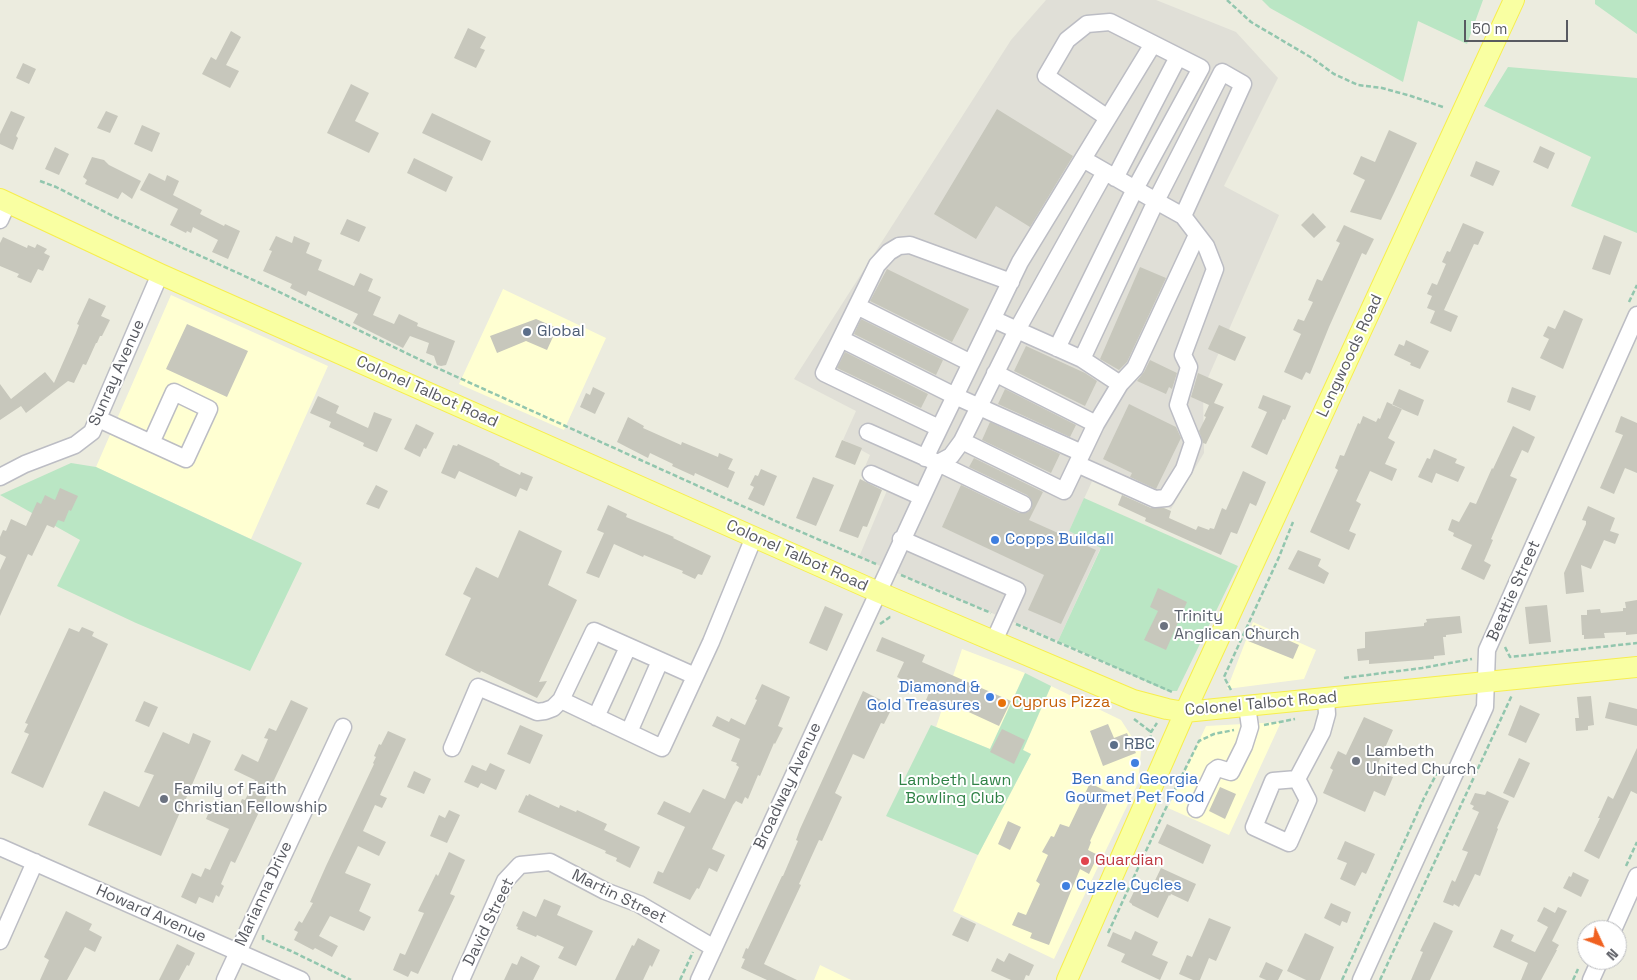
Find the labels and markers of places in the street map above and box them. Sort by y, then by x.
place label: Global [537,322,585,342]
marker: Global [521,326,533,338]
place label: Copps Buildall [1005,530,1114,550]
marker: Copps Buildall [989,534,1001,546]
place label: Trinity Anglican Church [1174,607,1300,645]
marker: Trinity Anglican Church [1158,620,1170,632]
place label: Diamond & Gold Treasures [867,678,980,716]
marker: Diamond & Gold Treasures [984,691,996,703]
place label: Cyprus Pizza [1012,693,1110,713]
marker: Cyprus Pizza [996,697,1008,709]
place label: RBC [1124,735,1155,755]
marker: RBC [1108,739,1120,751]
place label: Lambeth United Church [1366,742,1476,780]
marker: Lambeth United Church [1350,755,1362,767]
marker: Ben and Georgia Gourmet Pet Food [1129,757,1141,769]
place label: Ben and Georgia Gourmet Pet Food [1065,770,1205,808]
place label: Family of Faith Christian Fellowship [174,780,327,818]
marker: Family of Faith Christian Fellowship [158,793,170,805]
place label: Guardian [1095,851,1164,871]
marker: Guardian [1079,855,1091,867]
place label: Cyzzle Cycles [1076,876,1182,896]
marker: Cyzzle Cycles [1060,880,1072,892]

